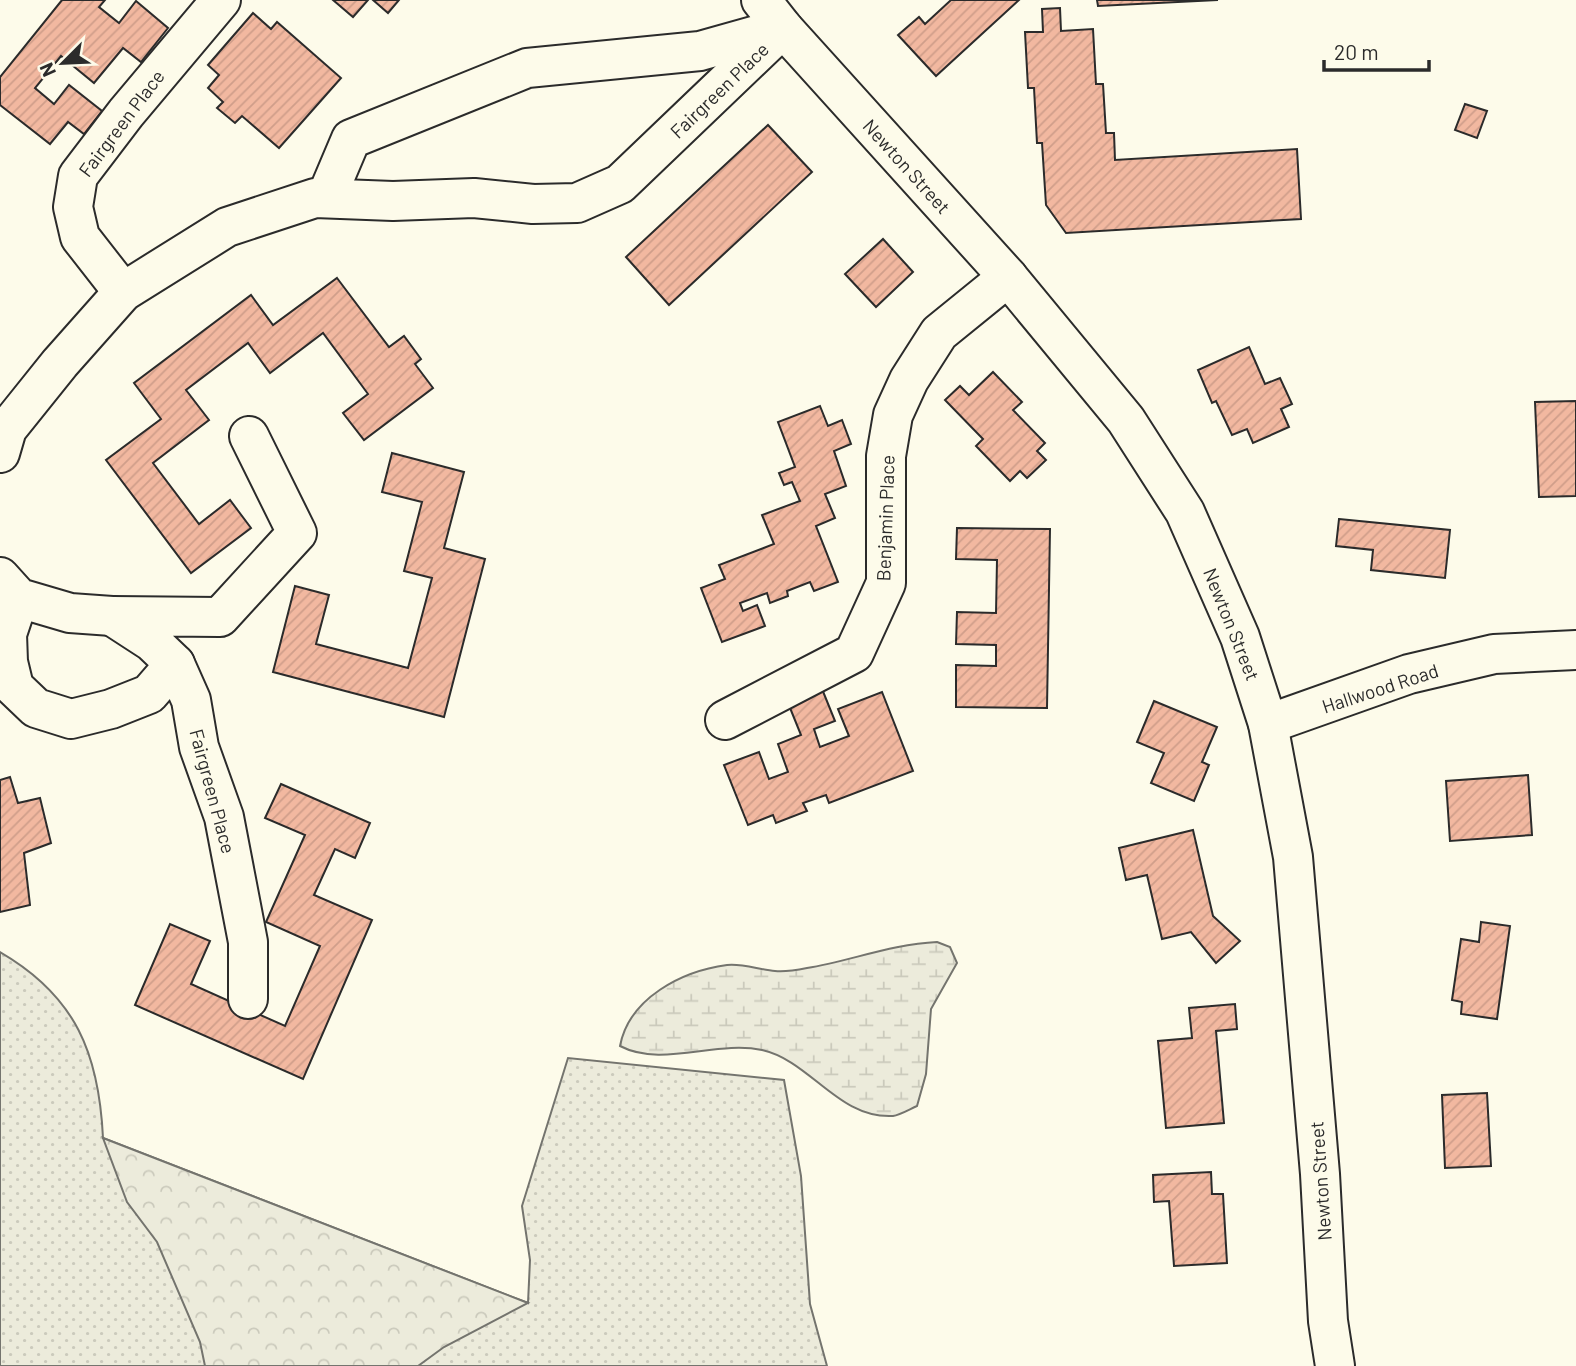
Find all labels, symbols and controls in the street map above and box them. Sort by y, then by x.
north arrow [28,28,98,98]
scale bar [1324,28,1429,72]
street label: Fairgreen Place [665,37,773,143]
text: 20 m [1334,39,1379,64]
text: N [34,60,60,81]
street label: Fairgreen Place [73,65,169,181]
street label: Newton Street [859,114,955,218]
street label: Benjamin Place [871,454,899,582]
street label: Newton Street [1199,564,1265,684]
street label: Hallwood Road [1319,658,1441,718]
street label: Fairgreen Place [185,726,241,856]
street label: Newton Street [1304,1121,1336,1241]

